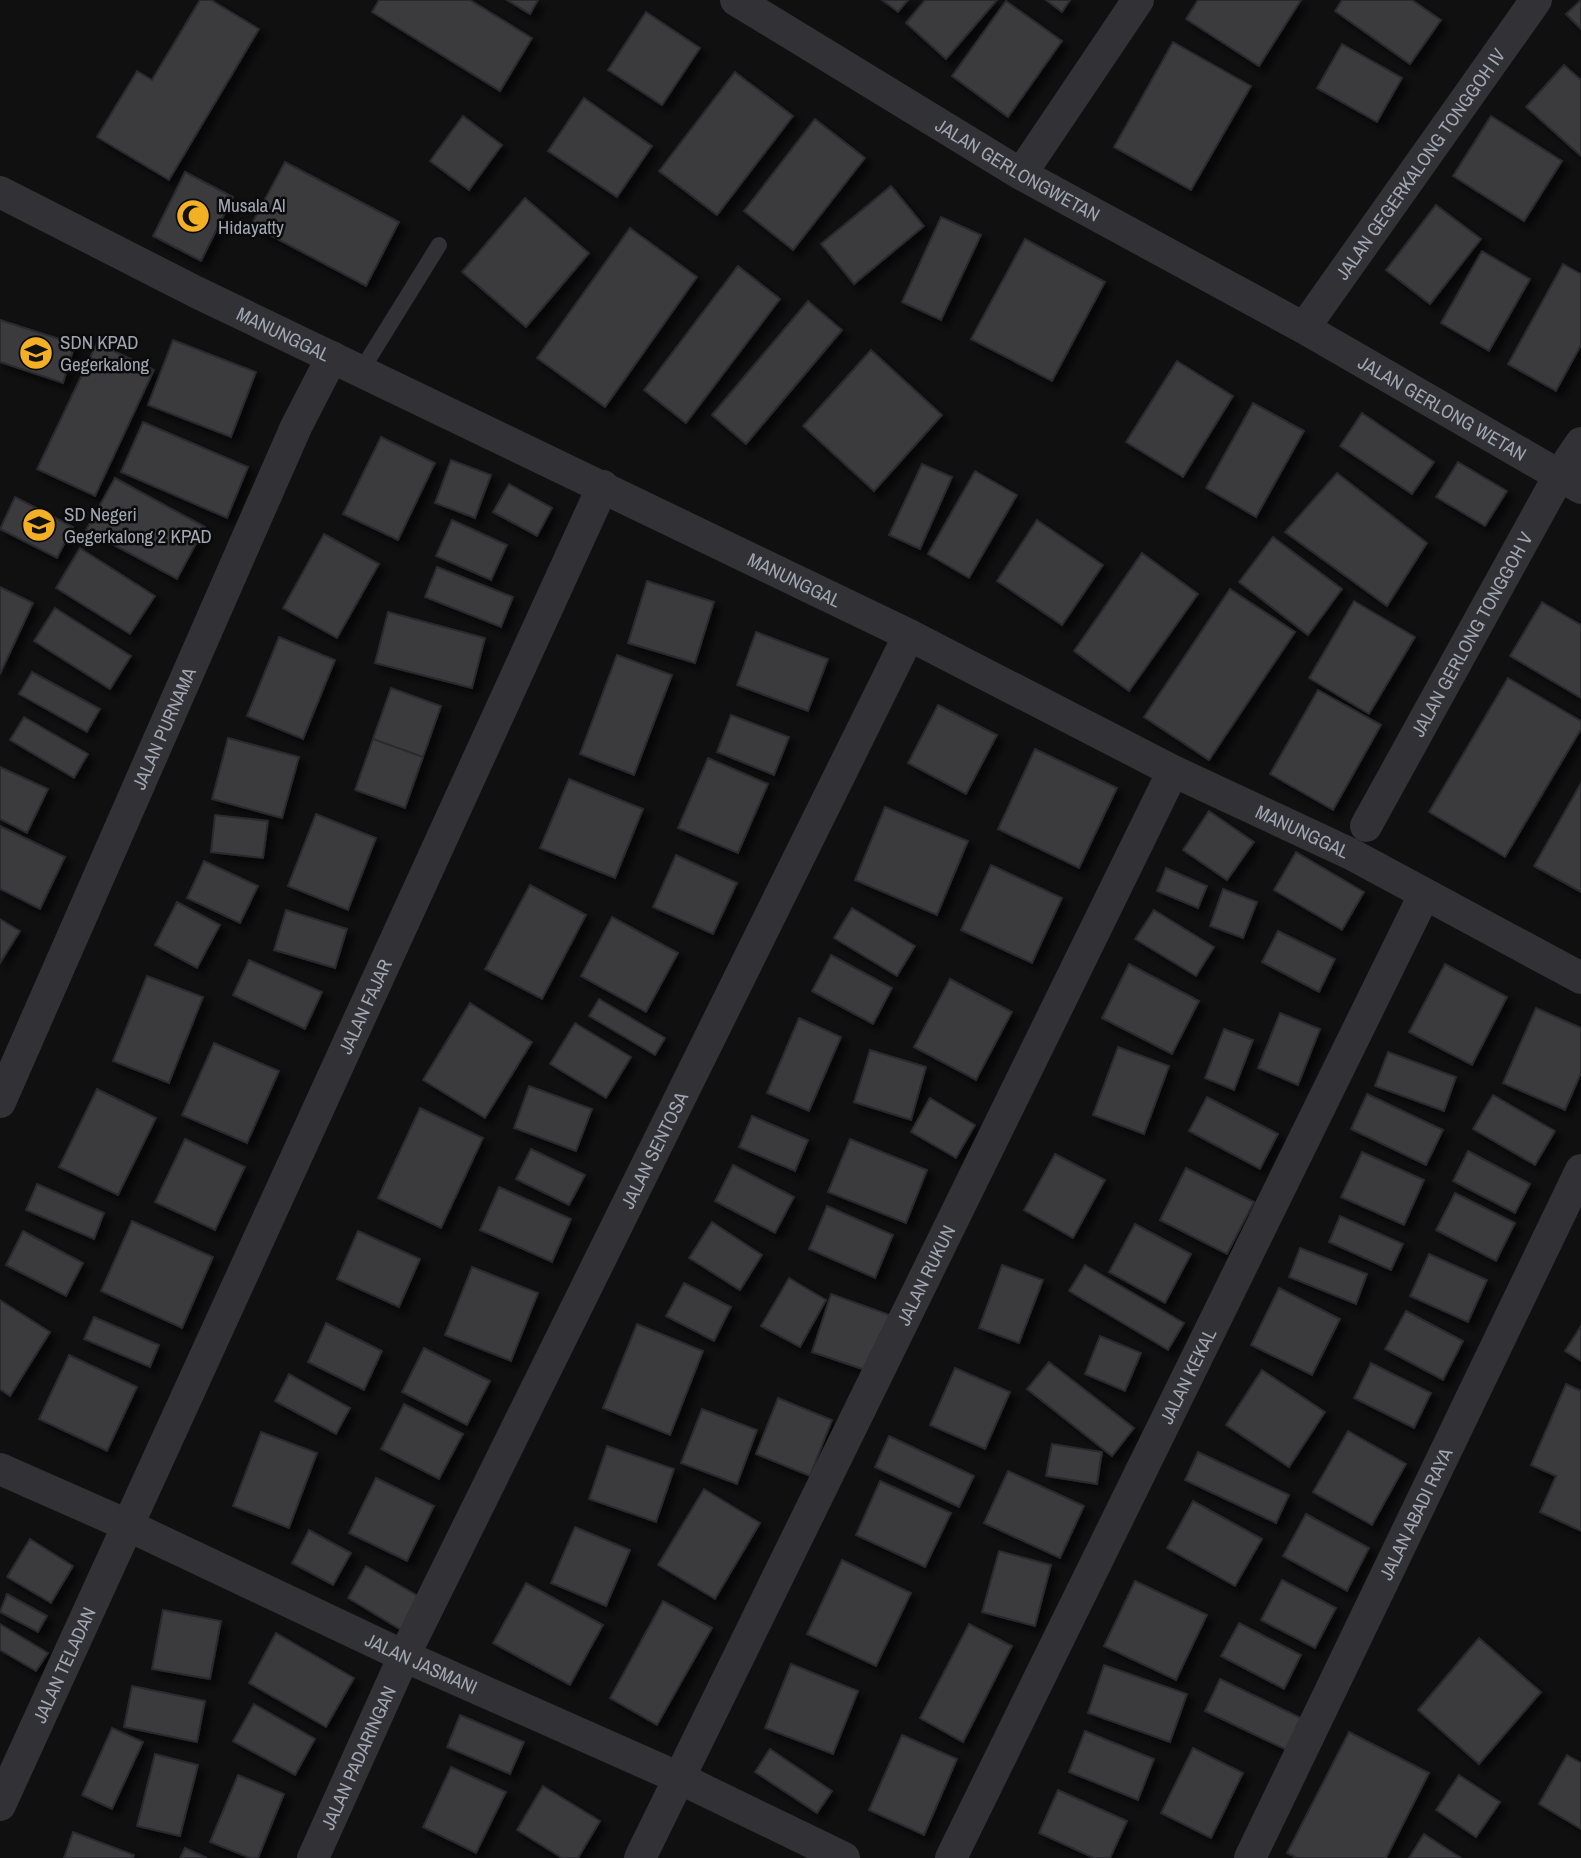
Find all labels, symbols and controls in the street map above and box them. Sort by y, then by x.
street label: JALAN GEGERKALONG TONGGOH IV [1329,43,1511,285]
street label: JALAN GERLONGWETAN [931,112,1105,228]
place label: Musala Al Hidayatty [218,192,286,240]
mosque icon: Musala Al Hidayatty [174,197,212,235]
street label: MANUNGGAL [232,301,335,368]
place label: SDN KPAD Gegerkalong [60,329,150,377]
school or university icon: SDN KPAD Gegerkalong [17,334,55,372]
street label: JALAN GERLONG WETAN [1354,349,1531,467]
place label: SD Negeri Gegerkalong 2 KPAD [64,501,212,549]
school or university icon: SD Negeri Gegerkalong 2 KPAD [20,506,58,544]
street label: JALAN GERLONG TONGGOH V [1405,527,1539,741]
street label: MANUNGGAL [743,546,846,613]
street label: JALAN PURNAMA [126,663,202,793]
street label: MANUNGGAL [1251,798,1354,864]
street label: JALAN FAJAR [332,955,398,1058]
street label: JALAN SENTOSA [614,1087,694,1213]
street label: JALAN RUKUN [890,1221,961,1330]
street label: JALAN KEKAL [1153,1324,1222,1428]
street label: JALAN ABADI RAYA [1373,1443,1459,1584]
street label: JALAN TELADAN [26,1603,102,1727]
street label: JALAN JASMANI [361,1627,482,1700]
street label: JALAN PADARINGAN [315,1682,402,1834]

